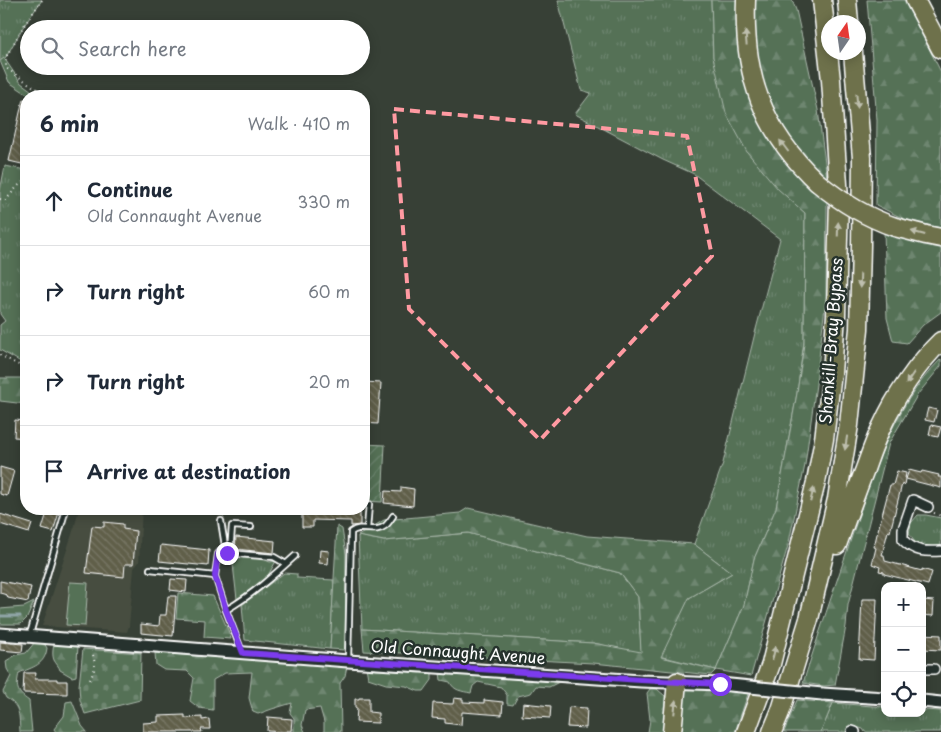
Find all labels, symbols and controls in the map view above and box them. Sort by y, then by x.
north arrow [821,15,866,60]
search box [20,20,370,75]
one-way arrow [742,29,750,45]
icon: search [38,34,66,62]
text: Search here [78,34,187,62]
one-way arrow [854,93,862,109]
text: 6 min [40,107,99,139]
text: Walk · 410 m [248,111,350,135]
one-way arrow [779,139,789,153]
text: Continue [87,175,173,203]
icon: ahead [40,187,68,215]
text: 330 m [297,189,350,213]
text: Old Connaught Avenue [87,203,262,227]
one-way arrow [834,221,842,237]
one-way arrow [910,229,925,237]
street label: Shankill-Bray Bypass [812,257,848,425]
one-way arrow [856,273,864,289]
icon: right [40,277,68,305]
text: Turn right [87,277,185,305]
text: 60 m [308,279,350,303]
icon: right [40,367,68,395]
text: Turn right [87,367,185,395]
text: 20 m [309,369,350,393]
one-way arrow [905,372,915,385]
one-way arrow [842,435,850,451]
icon: arrive [40,457,68,485]
text: Arrive at destination [87,457,291,485]
one-way arrow [808,488,816,503]
route end [216,542,239,565]
map controls [881,582,926,717]
button: + [881,582,926,627]
button: − [881,627,926,672]
street label: Old Connaught Avenue [370,633,547,669]
one-way arrow [770,645,778,660]
button: locate [881,672,926,717]
route start [709,673,732,696]
one-way arrow [671,699,679,715]

